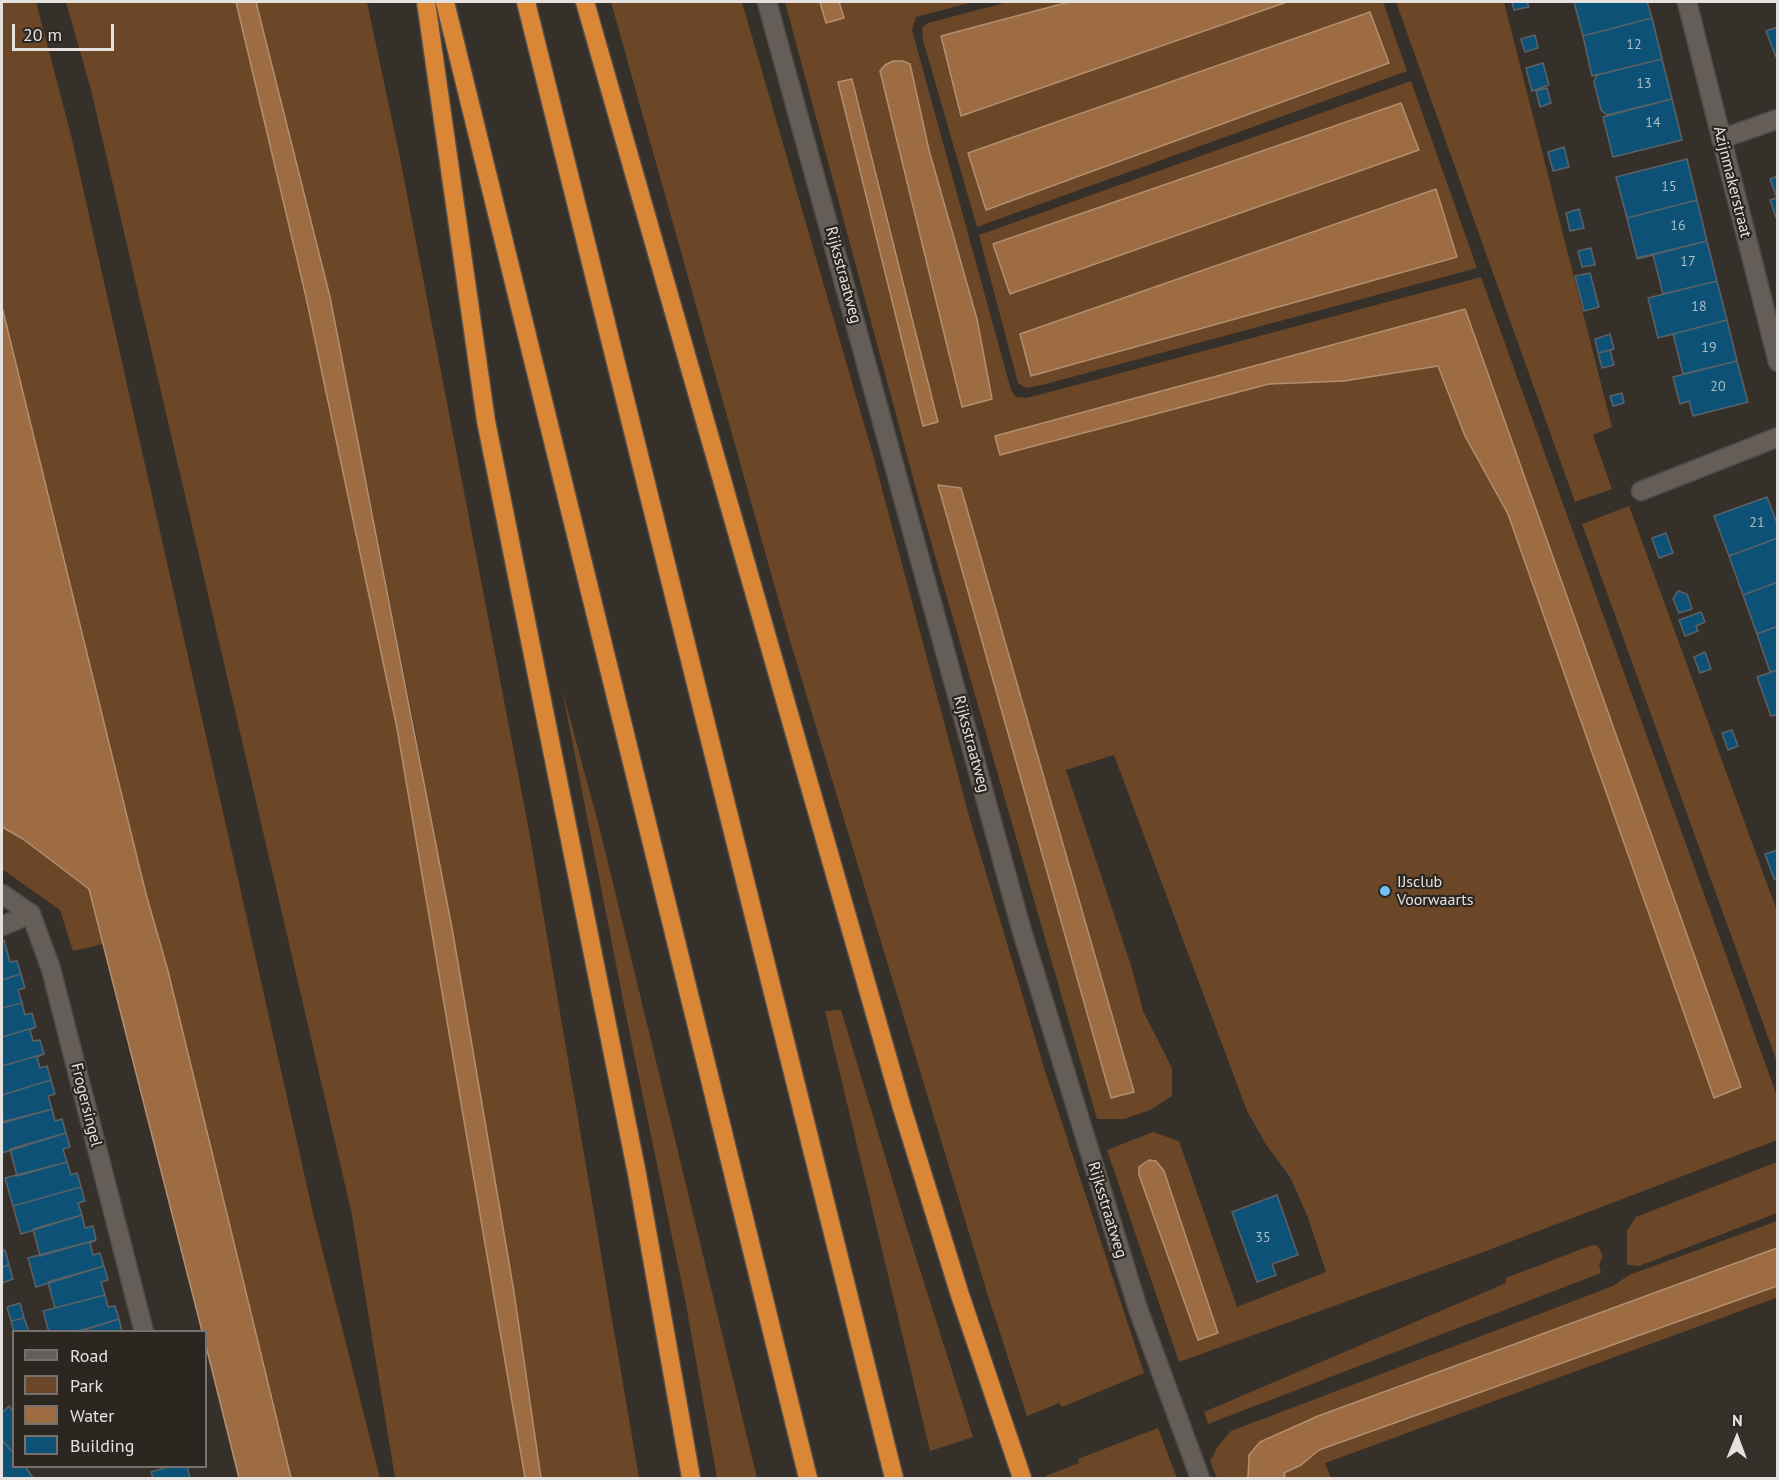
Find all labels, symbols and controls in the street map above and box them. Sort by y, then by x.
scale bar [15,12,117,50]
text: 20 m [23,23,62,46]
house number: 12 [1626,37,1642,53]
house number: 13 [1636,76,1652,92]
house number: 14 [1645,115,1661,131]
street label: Azijnmakerstraat [1709,124,1755,240]
house number: 15 [1661,179,1677,195]
house number: 16 [1670,218,1686,234]
street label: Rijksstraatweg [821,224,865,326]
house number: 17 [1680,254,1696,270]
house number: 18 [1691,299,1707,315]
house number: 19 [1701,340,1717,356]
house number: 20 [1710,379,1726,395]
house number: 21 [1749,515,1765,531]
street label: Rijksstraatweg [949,693,993,795]
place label: IJsclub Voorwaarts [1397,872,1473,910]
marker: IJsclub Voorwaarts [1378,884,1392,898]
street label: Frogersingel [66,1061,106,1149]
street label: Rijksstraatweg [1083,1160,1131,1260]
house number: 35 [1255,1230,1271,1246]
legend [12,1330,207,1468]
text: Road [70,1344,108,1367]
text: Park [70,1374,103,1397]
text: Water [70,1404,114,1427]
north arrow [1707,1408,1767,1468]
text: N [1732,1410,1743,1430]
text: Building [70,1434,134,1457]

